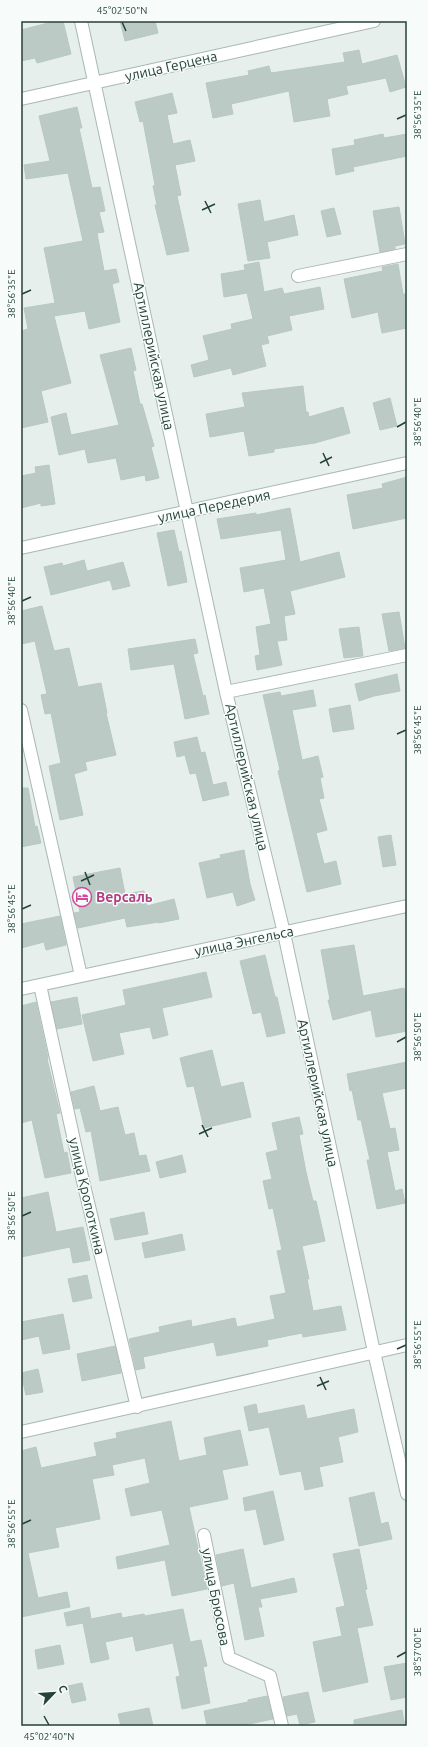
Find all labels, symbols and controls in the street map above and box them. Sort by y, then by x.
text: 45°02'50"N [97,5,147,16]
street label: улица Герцена [123,48,219,84]
text: 38°56'35"E [412,90,423,140]
text: 38°56'35"E [6,269,17,319]
street label: Артиллерийская улица [131,281,177,431]
text: 38°56'40"E [412,397,423,447]
street label: улица Передерия [156,486,272,526]
text: 38°56'40"E [6,576,17,626]
street label: Артиллерийская улица [222,702,272,852]
text: 38°56'45"E [412,705,423,755]
text: 38°56'45"E [6,884,17,934]
hotel icon: Версаль [71,886,93,908]
place label: Версаль [96,889,153,905]
street label: улица Энгельса [193,923,295,959]
text: 38°56'50"E [412,1012,423,1062]
street label: Артиллерийская улица [295,1018,341,1168]
street label: улица Кропоткина [66,1136,108,1256]
text: 38°56'50"E [6,1191,17,1241]
text: 38°56'55"E [412,1320,423,1370]
text: 38°56'55"E [6,1499,17,1549]
street label: улица Брюсова [199,1547,233,1647]
text: 38°57'00"E [412,1627,423,1677]
north arrow [34,1673,74,1713]
text: С [56,1683,70,1694]
text: 45°02'40"N [24,1731,74,1742]

